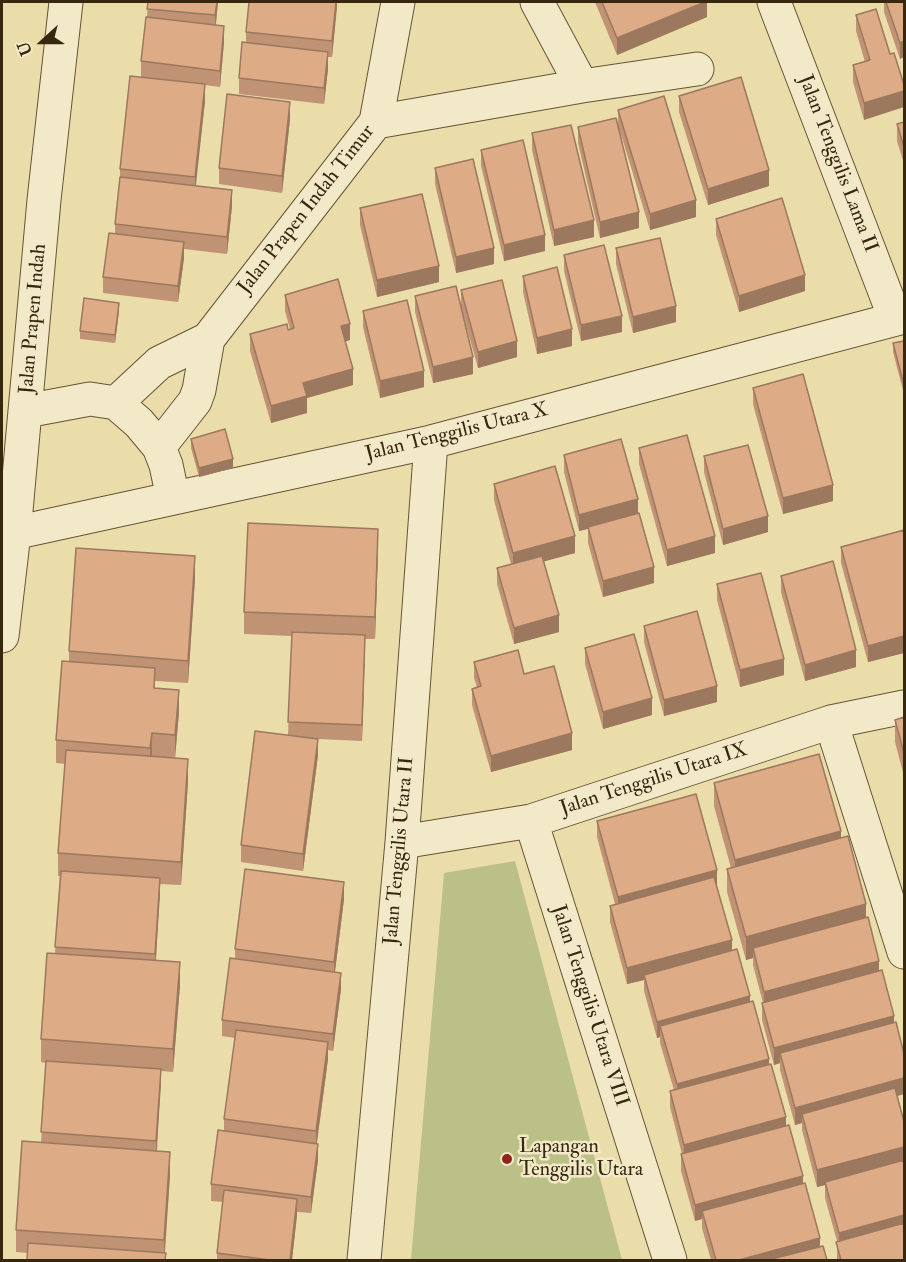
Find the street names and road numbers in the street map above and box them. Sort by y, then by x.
street label: Jalan Tenggilis Lama II [792,72,882,256]
street label: Jalan Prapen Indah Timur [233,121,381,299]
street label: Jalan Prapen Indah [15,243,53,395]
street label: Jalan Tenggilis Utara X [363,399,551,467]
street label: Jalan Tenggilis Utara IX [557,738,751,822]
street label: Jalan Tenggilis Utara II [380,756,420,946]
street label: Jalan Tenggilis Utara VIII [545,902,633,1110]

